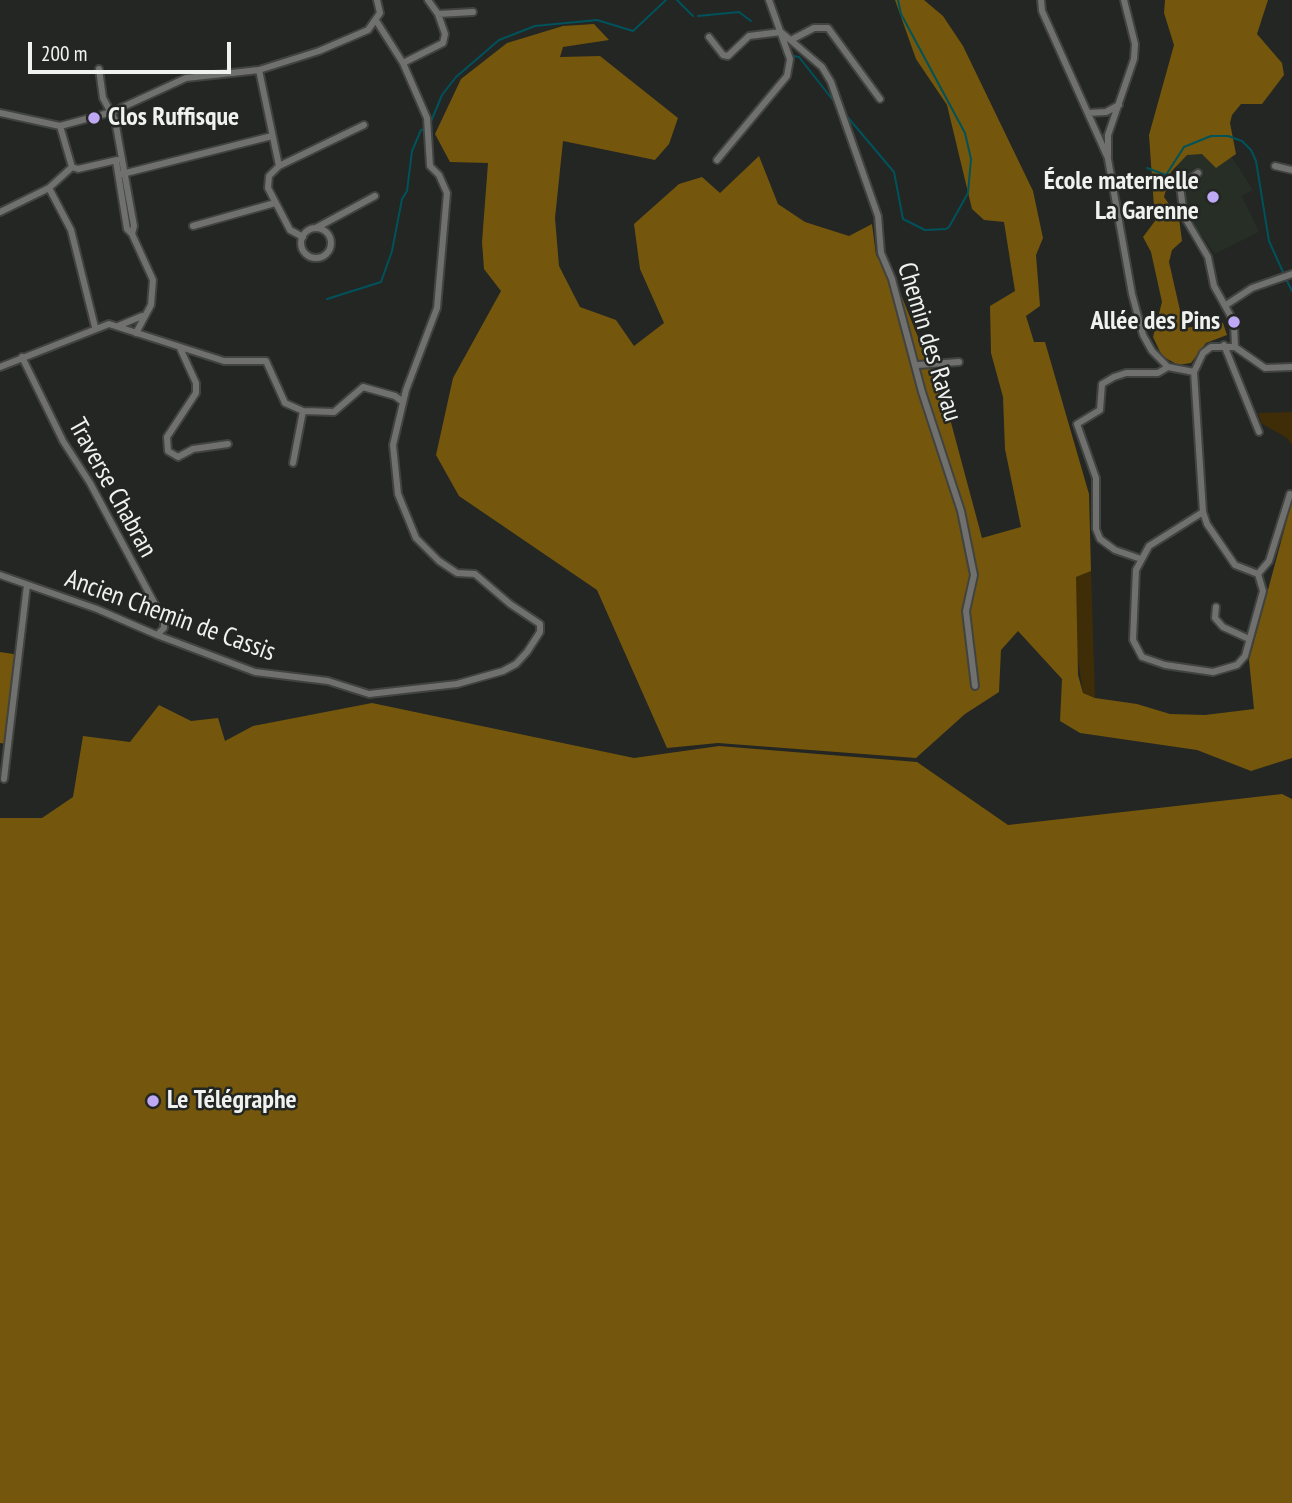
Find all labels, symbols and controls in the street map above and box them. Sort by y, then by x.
scale bar [32,28,234,72]
text: 200 m [41,40,87,67]
place label: Clos Ruffisque [108,102,239,134]
marker: Clos Ruffisque [86,110,102,126]
place label: École maternelle La Garenne [1044,166,1199,228]
marker: École maternelle La Garenne [1205,189,1221,205]
street label: Chemin des Ravau [890,259,968,425]
place label: Allée des Pins [1091,306,1220,338]
marker: Allée des Pins [1226,314,1242,330]
street label: Traverse Chabran [61,413,163,563]
street label: Ancien Chemin de Cassis [61,563,279,669]
place label: Le Télégraphe [167,1085,297,1117]
marker: Le Télégraphe [145,1093,161,1109]

